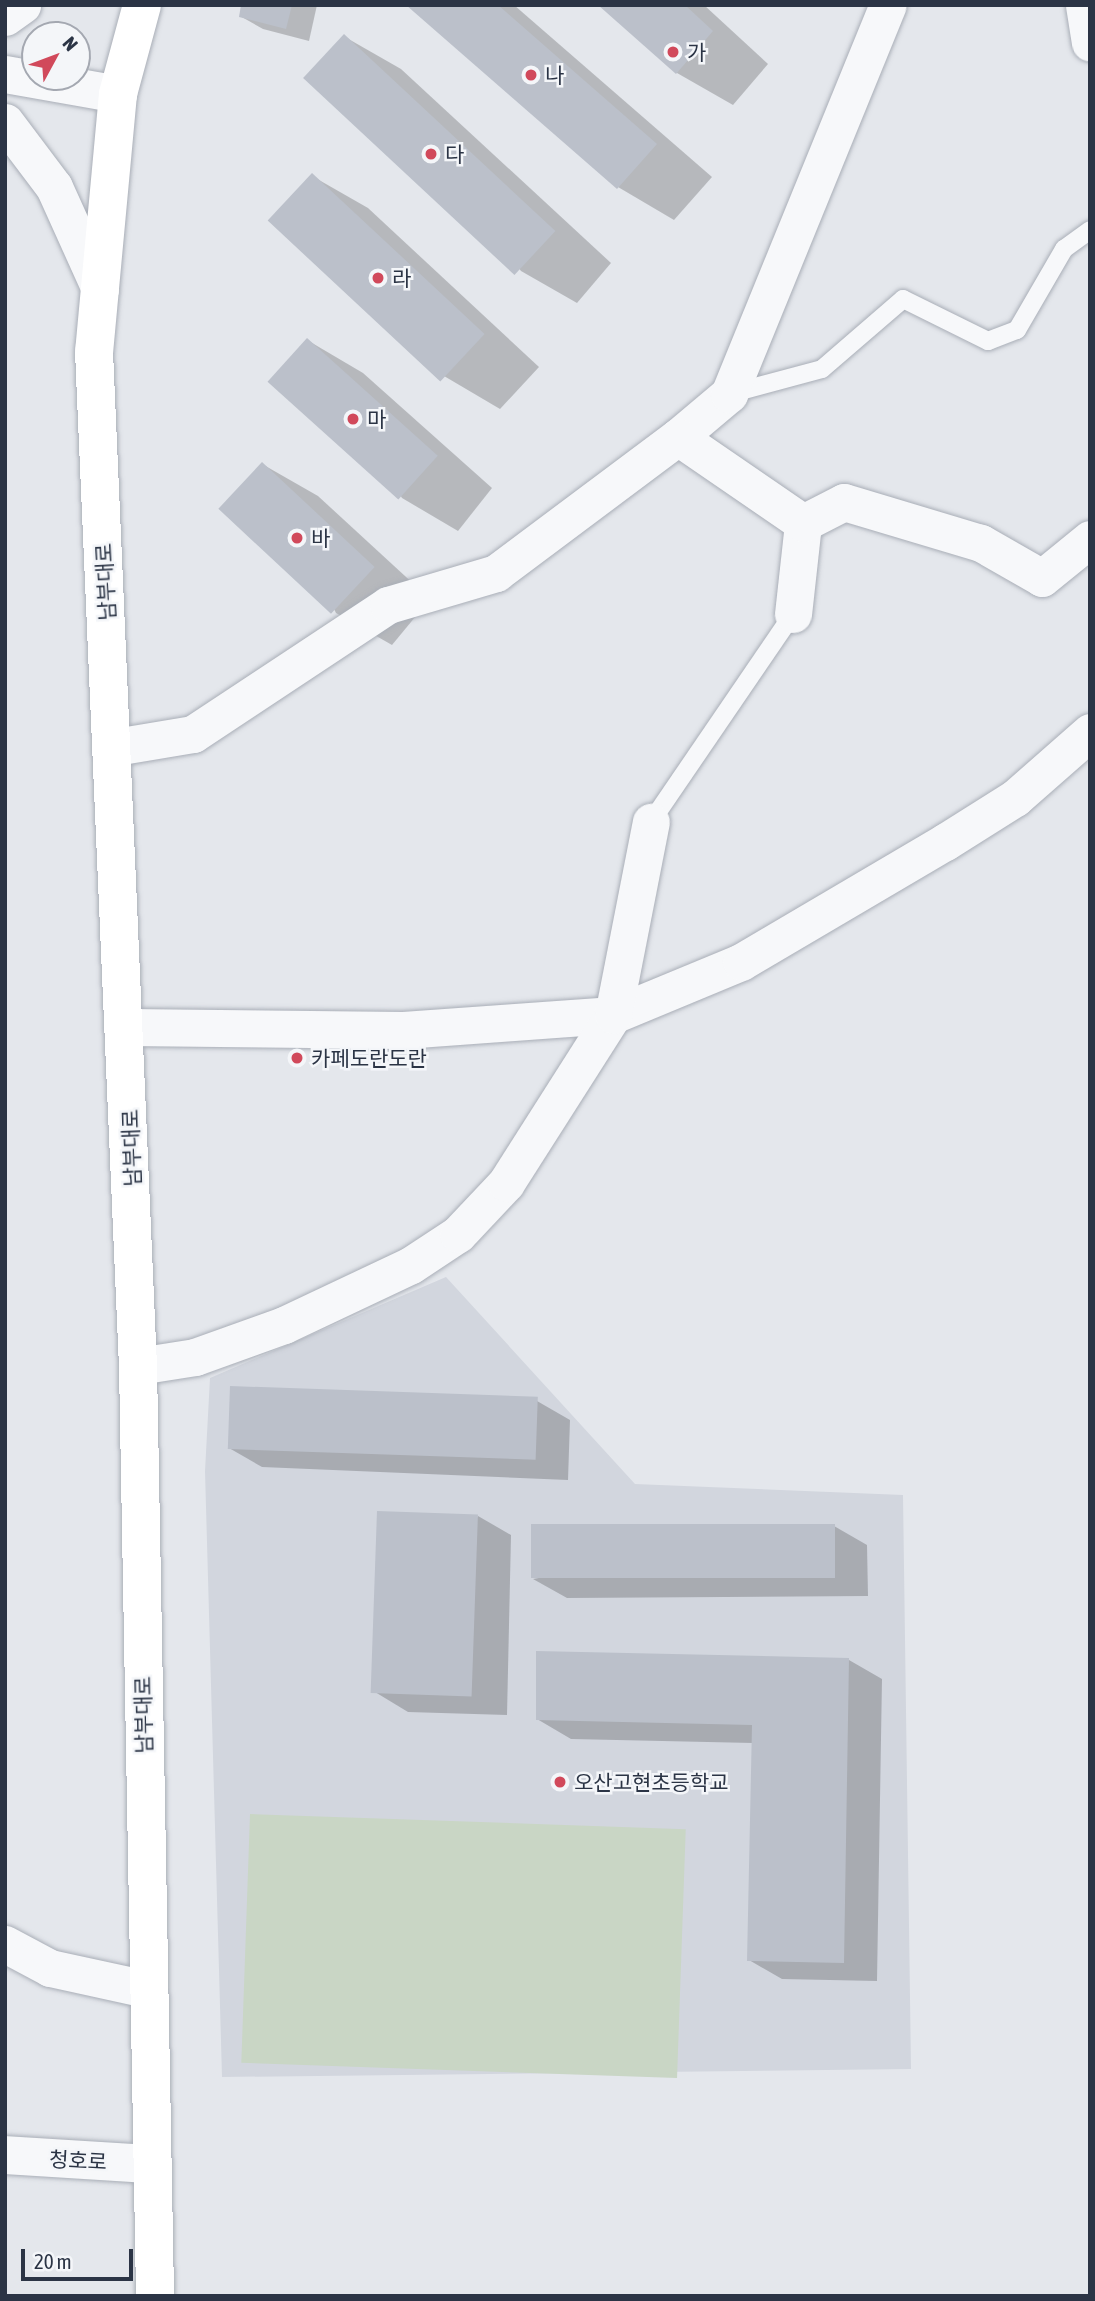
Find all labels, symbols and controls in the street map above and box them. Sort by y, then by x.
north arrow [21,21,91,91]
text: N [58,32,82,55]
place label: 가 [687,39,706,65]
marker: 가 [665,44,681,60]
place label: 나 [545,62,564,88]
marker: 나 [523,67,539,83]
place label: 다 [445,141,464,167]
marker: 다 [423,146,439,162]
place label: 라 [392,265,411,291]
marker: 라 [370,270,386,286]
place label: 마 [367,406,386,432]
marker: 마 [345,411,361,427]
place label: 바 [311,525,330,551]
marker: 바 [289,530,305,546]
street label: 남부대로 [90,543,120,621]
place label: 카페도란도란 [311,1045,427,1071]
marker: 카페도란도란 [289,1050,305,1066]
street label: 남부대로 [117,1109,145,1187]
street label: 남부대로 [130,1676,156,1754]
place label: 오산고현초등학교 [574,1769,729,1795]
marker: 오산고현초등학교 [552,1774,568,1790]
street label: 청호로 [48,2146,108,2174]
scale bar [24,2234,136,2278]
text: 20 m [34,2249,72,2273]

